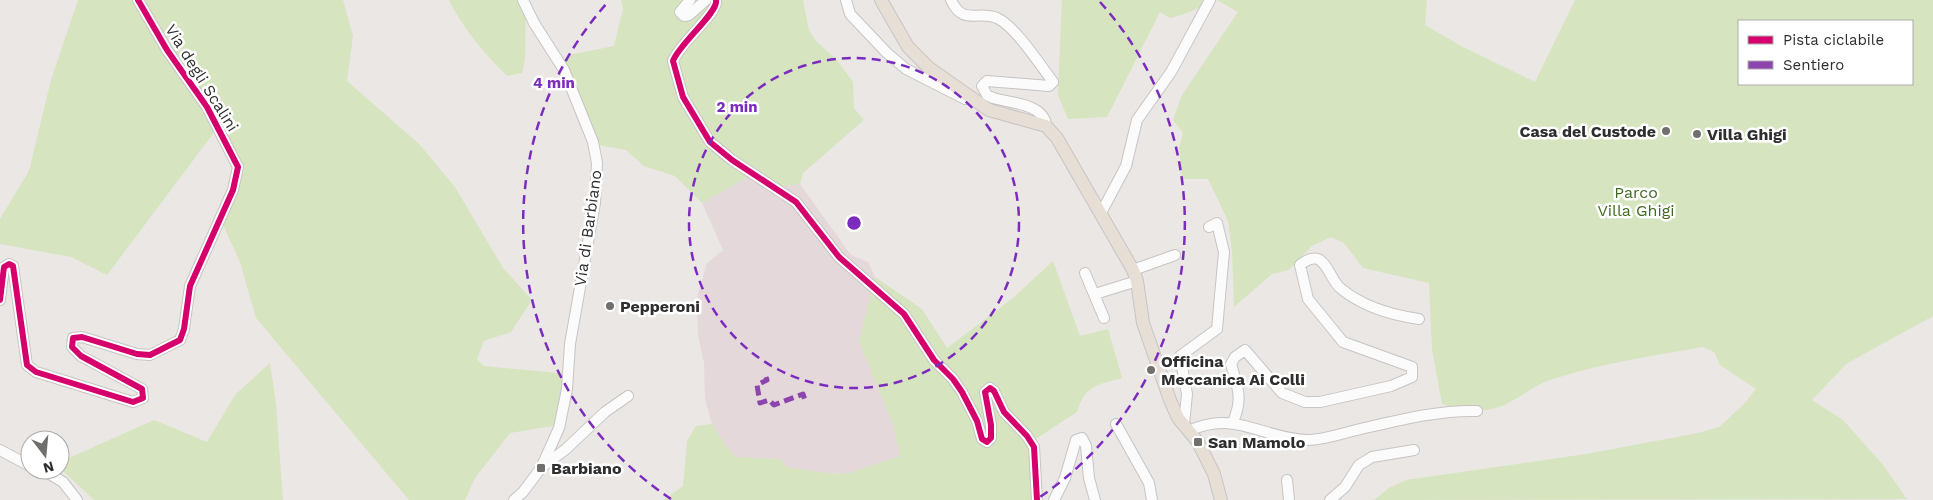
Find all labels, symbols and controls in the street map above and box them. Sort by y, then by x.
legend [1738,20,1913,85]
street label: Via degli Scalini [161,21,243,135]
text: Pista ciclabile [1783,31,1884,49]
text: Sentiero [1783,56,1844,74]
text: 4 min [533,74,575,92]
text: 2 min [716,98,758,116]
place label: Casa del Custode [1520,122,1656,141]
marker: Casa del Custode [1660,125,1672,137]
place label: Villa Ghigi [1707,125,1787,144]
marker: Villa Ghigi [1691,128,1703,140]
street label: Via di Barbiano [570,169,606,287]
park label: Parco Villa Ghigi [1597,183,1675,220]
centre of rings [845,214,863,232]
place label: Pepperoni [620,297,700,316]
marker: Pepperoni [604,300,616,312]
place label: Officina Meccanica Ai Colli [1161,352,1305,389]
marker: Officina Meccanica Ai Colli [1145,364,1157,376]
north arrow [20,430,70,480]
place label: San Mamolo [1208,433,1306,452]
marker: San Mamolo [1192,436,1204,448]
text: N [41,458,56,477]
place label: Barbiano [551,459,622,478]
marker: Barbiano [535,462,547,474]

